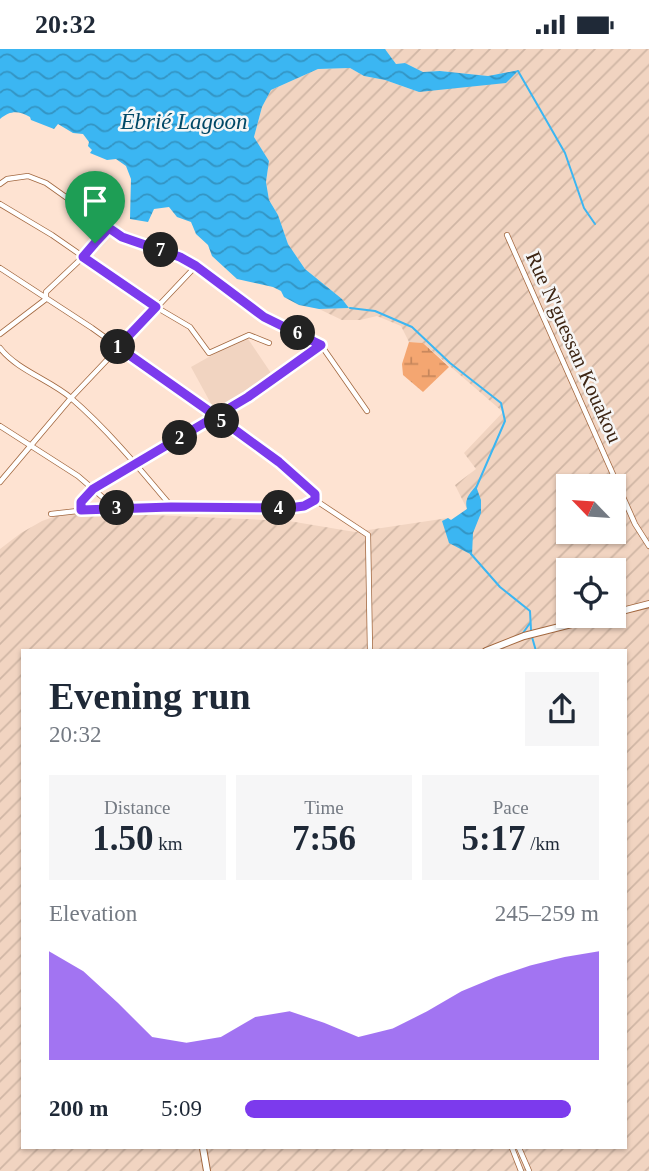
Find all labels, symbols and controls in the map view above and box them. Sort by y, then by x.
text: 20:32 [35,10,96,39]
water label: Ébrié Lagoon [119,109,248,134]
pin [65,171,125,243]
icon: arrive [76,182,114,220]
pin: 7 [144,233,178,267]
text: 7 [156,239,165,260]
street label: Rue N'guessan Kouakou [521,248,627,447]
pin: 6 [280,315,316,351]
text: 6 [293,322,302,343]
pin: 1 [100,329,136,365]
text: 1 [113,336,122,357]
pin: 5 [204,403,240,439]
text: 5 [217,410,226,431]
pin: 2 [162,421,198,455]
text: 2 [175,427,184,448]
north arrow [556,474,626,544]
map controls [556,474,626,628]
pin: 3 [100,491,134,525]
pin: 4 [262,491,296,525]
text: 3 [112,497,121,518]
text: 4 [274,497,283,518]
button: locate [556,558,626,628]
button: share [525,672,599,746]
text: Evening run [49,675,251,717]
text: 20:32 [49,722,101,747]
text: Distance [104,797,171,818]
text: Time [304,797,344,818]
text: Pace [493,797,529,818]
text: 1.50 [92,819,153,858]
text: 7:56 [292,819,356,858]
text: 5:17 [461,819,526,858]
text: km [153,833,182,854]
text: /km [526,833,560,854]
text: Elevation [49,901,137,926]
text: 245–259 m [495,901,599,926]
text: 200 m [49,1096,108,1121]
text: 5:09 [161,1096,202,1121]

